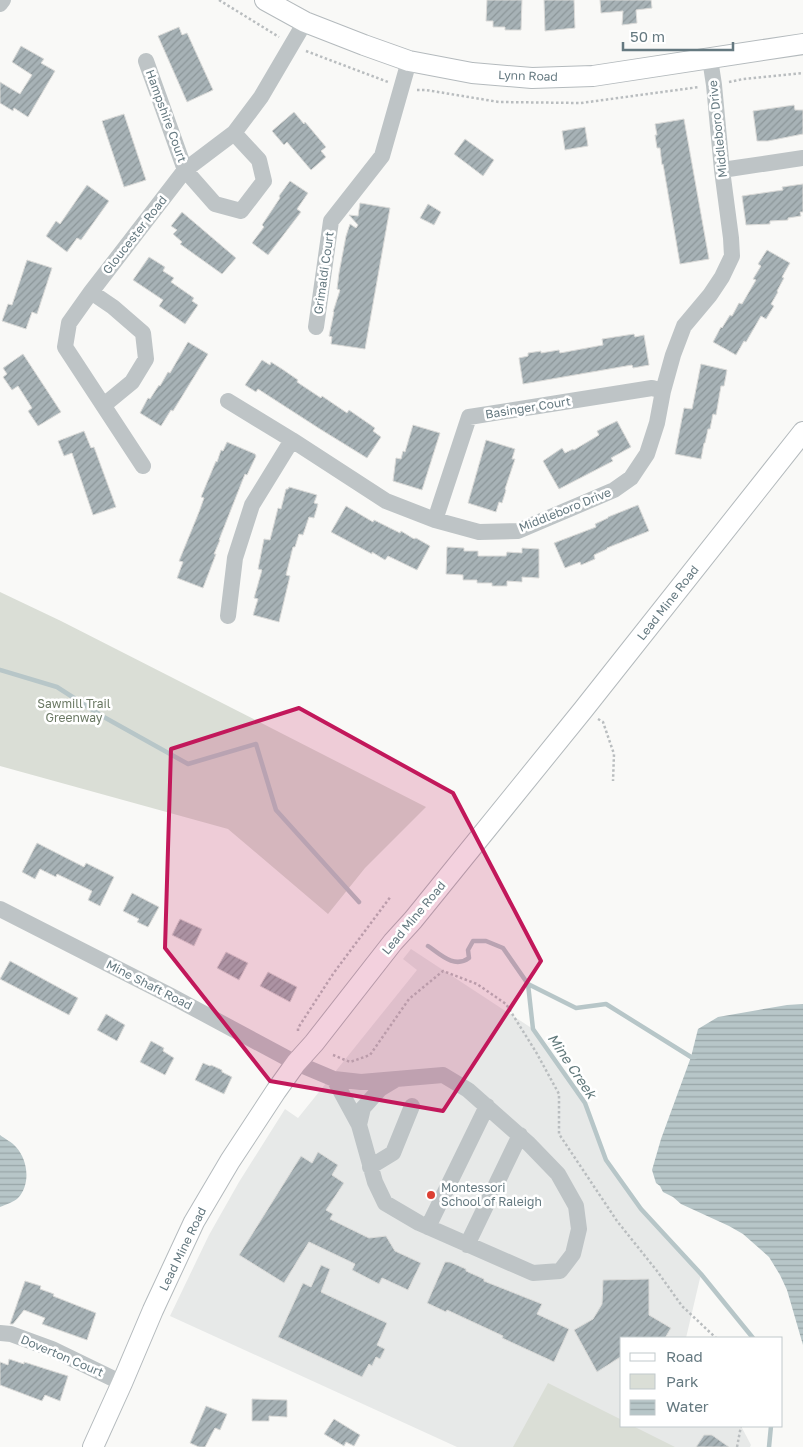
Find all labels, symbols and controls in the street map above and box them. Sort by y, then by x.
scale bar [623,20,733,52]
text: 50 m [630,27,665,45]
street label: Hampshire Court [143,67,190,164]
street label: Lynn Road [498,67,558,84]
street label: Middleboro Drive [705,79,730,179]
street label: Gloucester Road [99,193,170,277]
street label: Grimaldi Court [310,230,337,315]
street label: Basinger Court [484,393,572,422]
street label: Middleboro Drive [517,484,613,535]
street label: Lead Mine Road [634,562,702,643]
park label: Sawmill Trail Greenway [37,696,111,725]
street label: Lead Mine Road [379,878,449,957]
street label: Mine Shaft Road [104,956,195,1013]
water label: Mine Creek [544,1030,602,1103]
place label: Montessori School of Raleigh [441,1180,542,1209]
marker: Montessori School of Raleigh [425,1189,437,1201]
street label: Lead Mine Road [156,1205,209,1293]
street label: Doverton Court [19,1331,106,1380]
legend [620,1337,783,1427]
text: Road [666,1347,703,1365]
text: Park [666,1372,699,1390]
text: Water [666,1397,709,1415]

